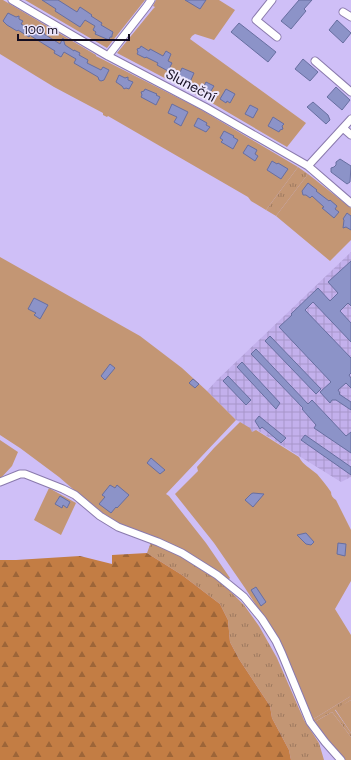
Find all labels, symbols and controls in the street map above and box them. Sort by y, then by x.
scale bar [18,16,129,42]
text: 100 m [24,22,58,38]
street label: Sluneční [163,64,220,106]

